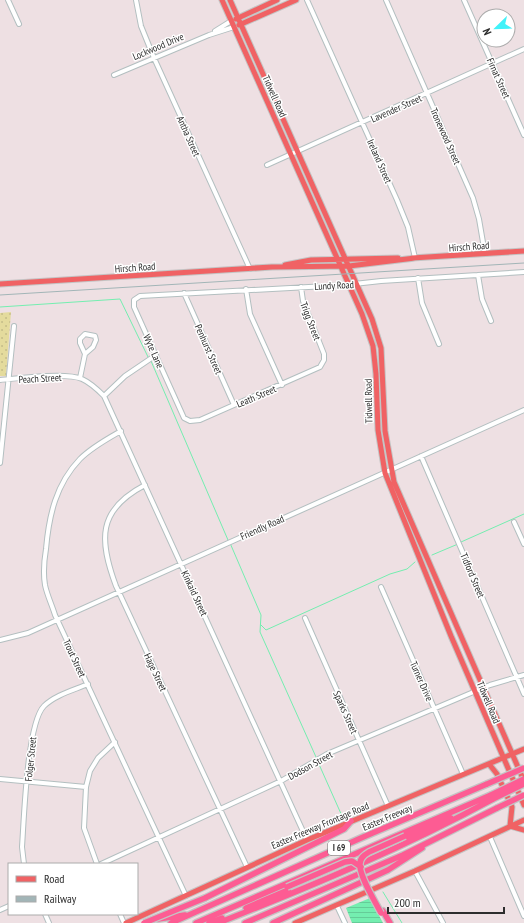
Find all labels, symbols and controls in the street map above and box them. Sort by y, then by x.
north arrow [476,8,516,48]
text: N [479,26,494,37]
street label: Lockwood Drive [131,30,186,63]
street label: Firnat Street [484,56,513,101]
street label: Tidwell Road [260,73,290,119]
street label: Lavender Street [369,91,424,125]
street label: Tronewood Street [427,106,464,167]
street label: Antha Street [174,114,203,159]
street label: Ireland Street [364,137,395,186]
street label: Hirsch Road [448,239,490,254]
street label: Hirsch Road [114,260,156,275]
street label: Lundy Road [314,278,354,293]
street label: Trigg Street [297,300,324,342]
street label: Penhurst Street [192,322,225,376]
street label: Wyte Lane [140,332,167,370]
street label: Peach Street [18,371,62,386]
street label: Tidwell Road [362,379,375,423]
street label: Leath Street [234,382,278,411]
street label: Friendly Road [238,512,286,543]
street label: Tidford Street [457,551,488,600]
street label: Kinkaid Street [178,568,211,618]
street label: Trout Street [60,637,89,680]
street label: Hage Street [141,651,170,694]
street label: Turner Drive [407,659,436,703]
street label: Tidwell Road [474,679,503,725]
street label: Sparks Street [330,689,361,736]
street label: Folger Street [22,736,39,782]
street label: Dodson Street [286,748,335,783]
street label: Eastex Freeway Frontage Road [269,799,371,852]
street label: Eastex Freeway [360,801,414,834]
road number: I 69 [328,841,350,855]
legend [8,863,138,915]
text: Road [44,871,64,886]
scale bar [388,889,504,915]
text: Railway [44,891,77,906]
text: 200 m [394,895,421,910]

